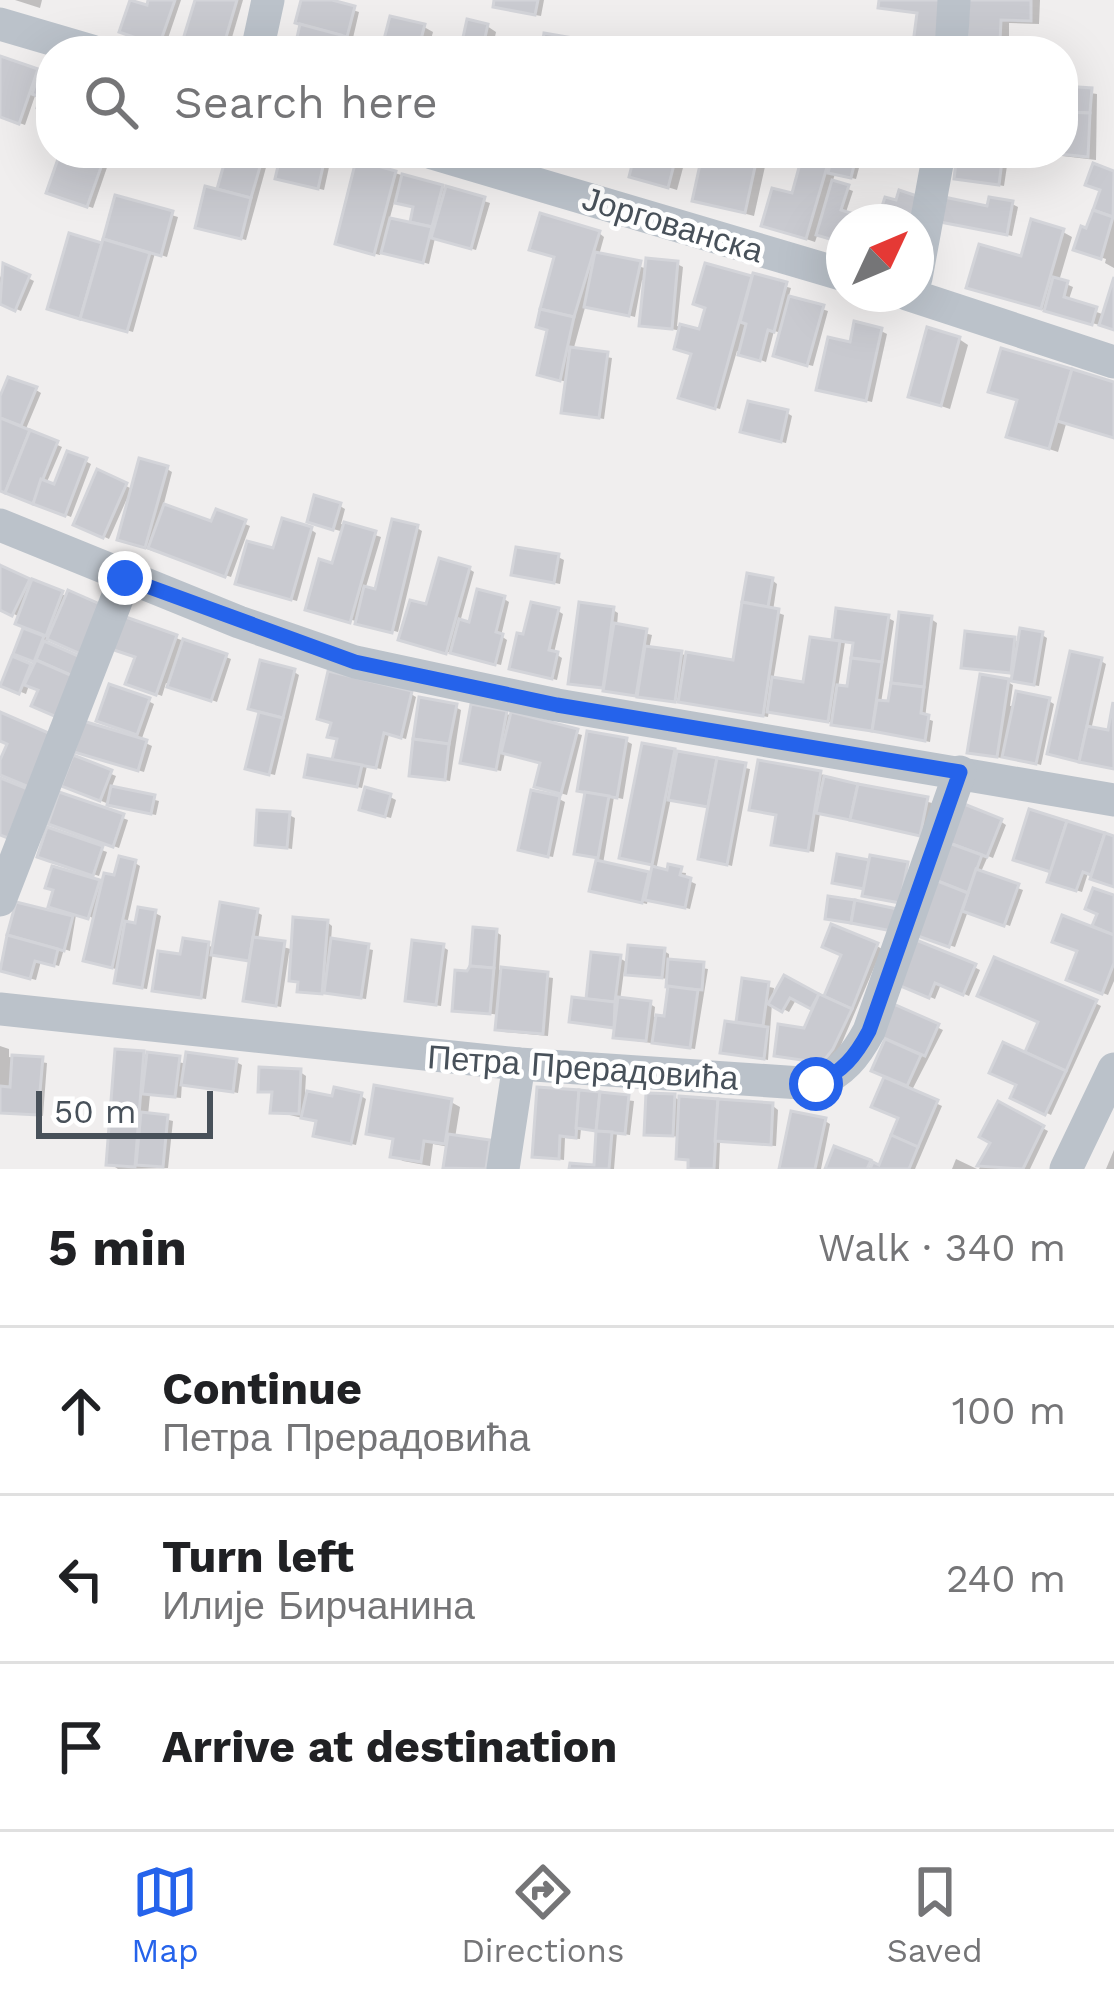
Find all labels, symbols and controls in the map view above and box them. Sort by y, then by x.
search box [36,36,1078,168]
icon: search [78,69,144,135]
text: Search here [174,76,438,129]
street label: Јоргованска [578,179,768,271]
north arrow [826,204,934,312]
route end [98,551,152,605]
street label: Петра Прерадовића [426,1037,740,1098]
route start [789,1057,843,1111]
scale bar [36,1085,213,1138]
text: 50 m [54,1092,136,1131]
text: 5 min [48,1218,187,1277]
text: Walk · 340 m [818,1225,1066,1270]
text: Continue [162,1362,362,1415]
icon: ahead [48,1378,114,1444]
text: 100 m [952,1388,1066,1433]
text: Петра Прерадовића [162,1415,530,1460]
text: Turn left [162,1530,354,1583]
icon: left [48,1546,114,1612]
text: 240 m [946,1556,1066,1601]
text: Илије Бирчанина [162,1583,475,1628]
icon: arrive [48,1714,114,1780]
text: Arrive at destination [162,1720,617,1773]
tab: Map [131,1859,199,1970]
tab: Directions [461,1859,624,1970]
tab: Saved [887,1859,983,1970]

